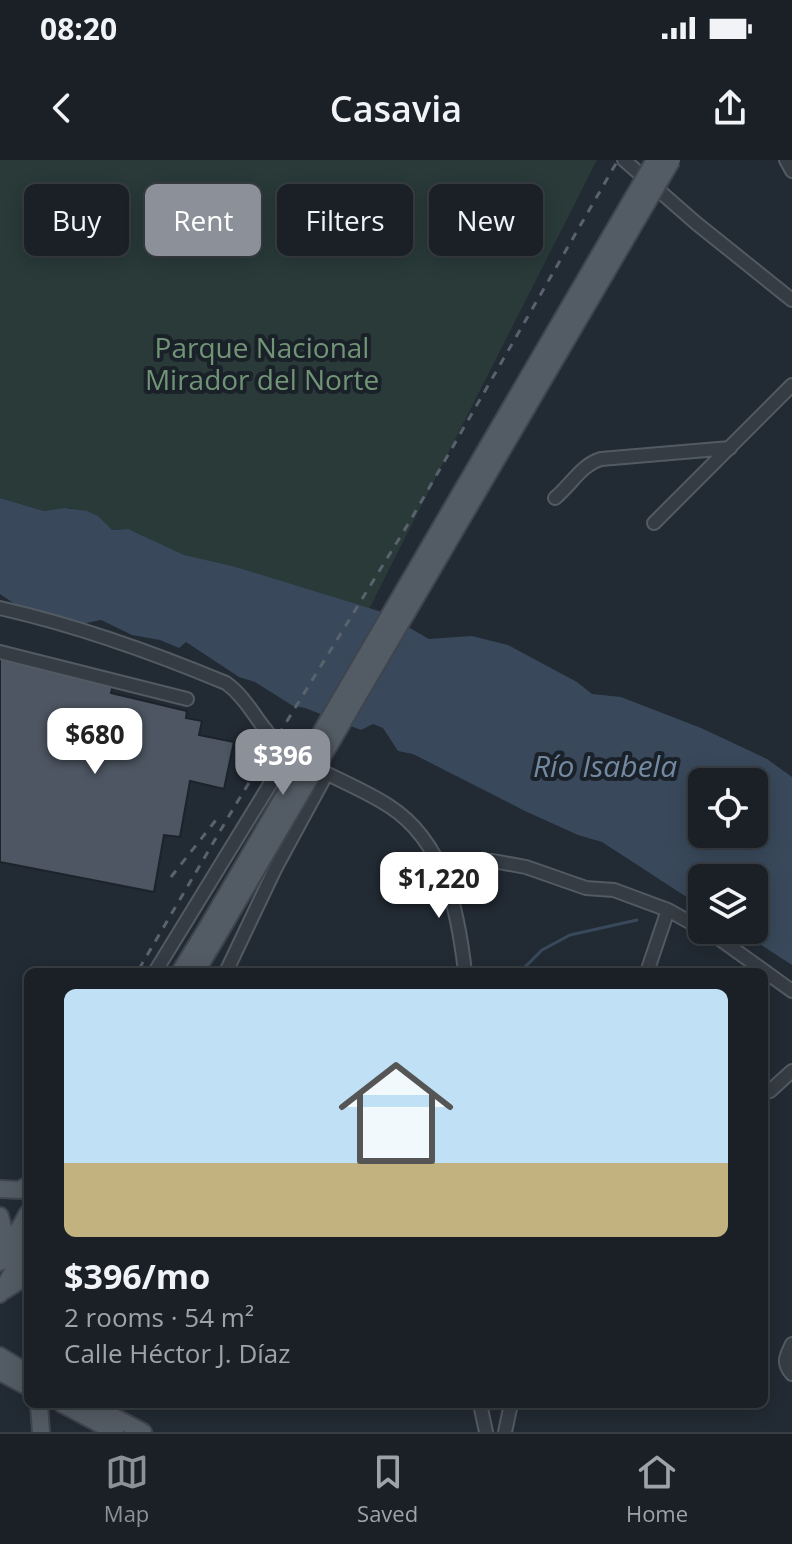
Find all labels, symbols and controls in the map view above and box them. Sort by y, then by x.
text: 08:20 [40,8,117,49]
text: Casavia [330,84,462,133]
icon: back [40,86,84,130]
icon: share [708,86,752,130]
chip: Buy [24,184,129,256]
chip: Rent [145,184,261,256]
chip: Filters [277,184,413,256]
chip: New [429,184,543,256]
park label: Parque Nacional Mirador del Norte [145,328,379,398]
pin: $680 [48,708,142,776]
text: $680 [65,716,125,752]
pin: $396 [236,729,330,797]
text: $396 [253,737,313,773]
water label: Río Isabela [533,745,677,786]
map controls [688,768,768,944]
button: locate [688,768,768,848]
pin: $1,220 [374,852,504,920]
text: $1,220 [398,860,480,896]
button: layers [688,864,768,944]
icon: home [324,1041,468,1185]
text: $396/mo [64,1253,210,1299]
text: 2 rooms · 54 m² [64,1299,254,1335]
text: Calle Héctor J. Díaz [64,1335,290,1371]
tab: Map [104,1450,149,1528]
tab: Saved [357,1450,418,1528]
tab: Home [626,1450,688,1528]

